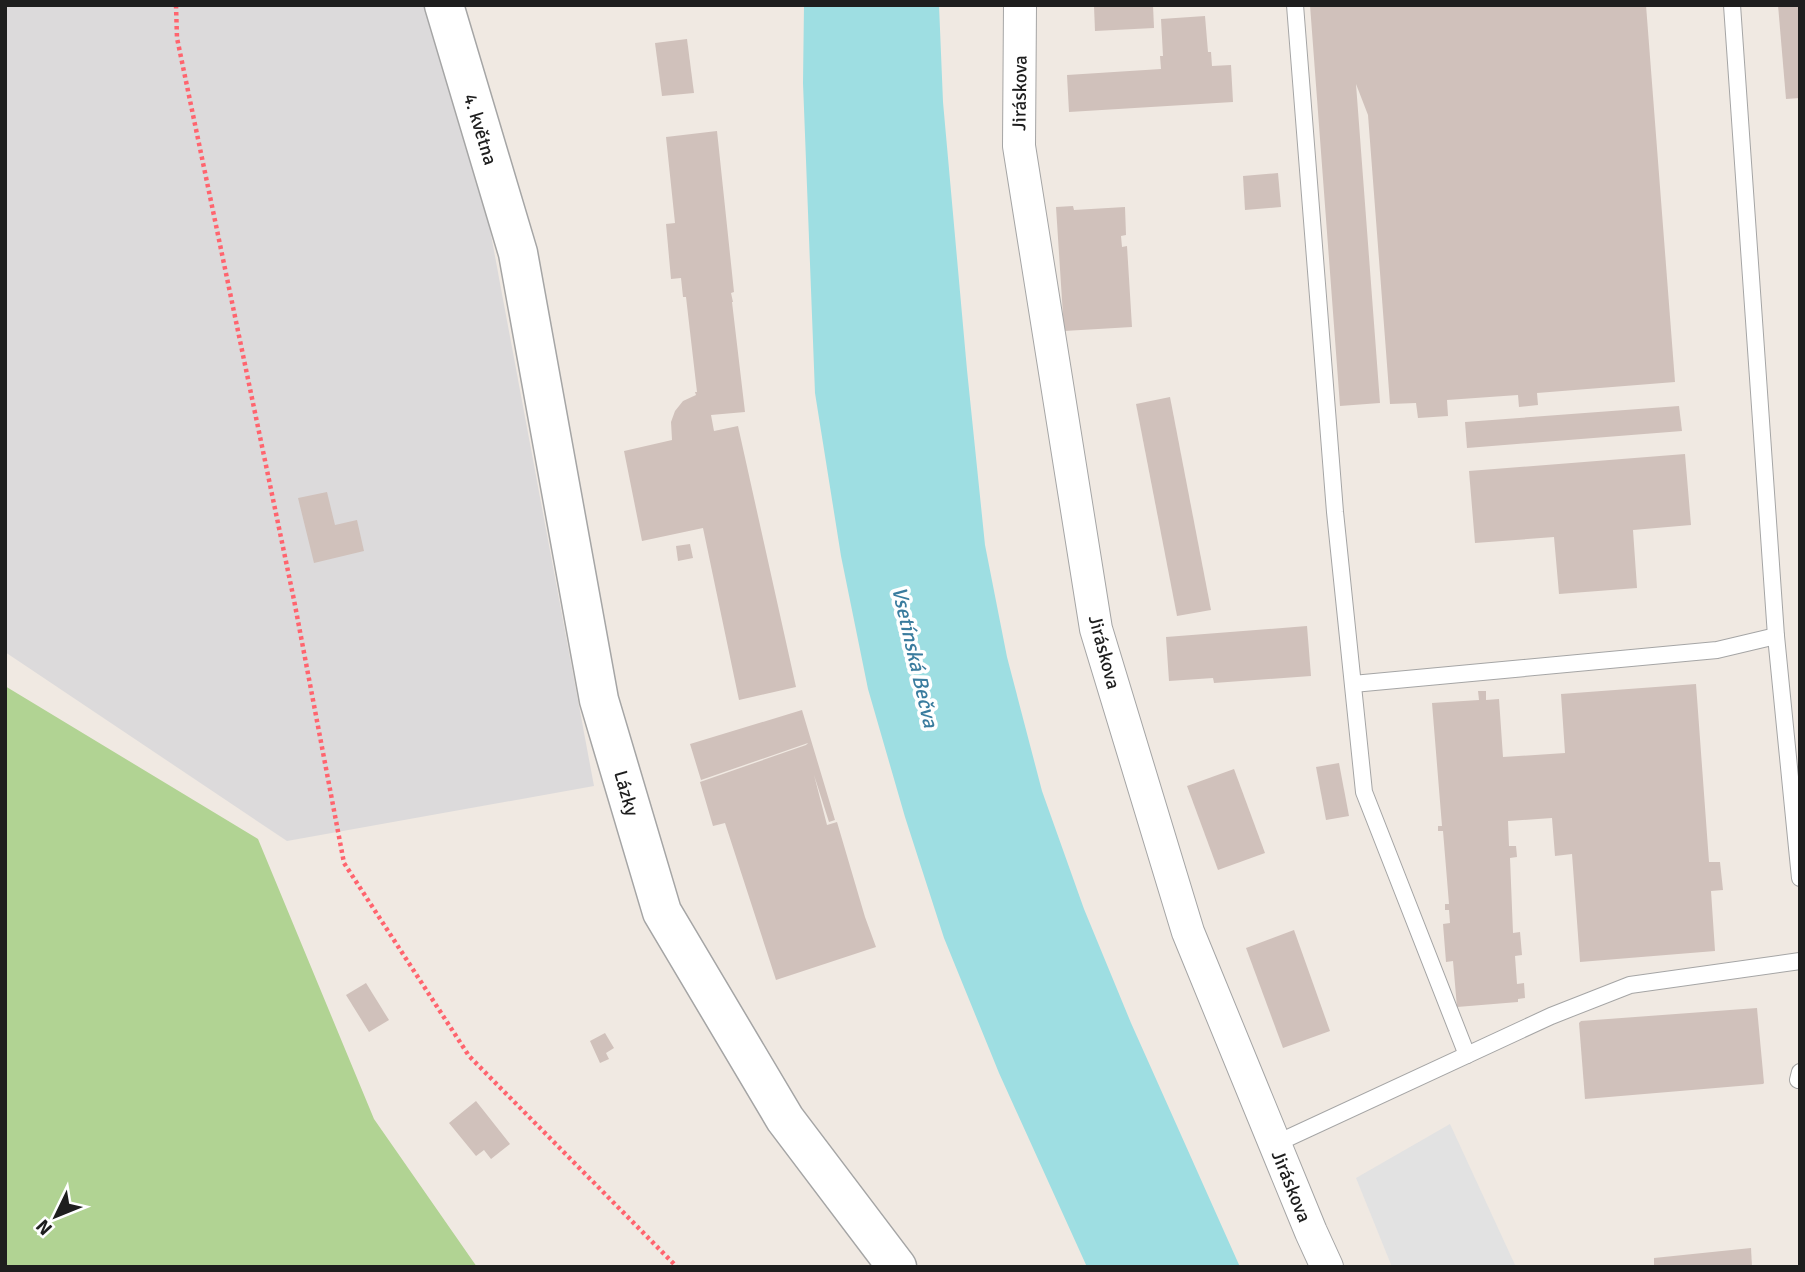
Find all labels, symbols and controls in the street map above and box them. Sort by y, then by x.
street label: Jiráskova [1007,55,1033,131]
street label: 4. května [458,91,502,168]
water label: Vsetínská Bečva [886,584,944,731]
street label: Jiráskova [1083,613,1125,692]
street label: Lázky [608,768,644,819]
street label: Jiráskova [1266,1147,1316,1226]
north arrow [21,1181,91,1251]
text: N [31,1214,58,1240]

